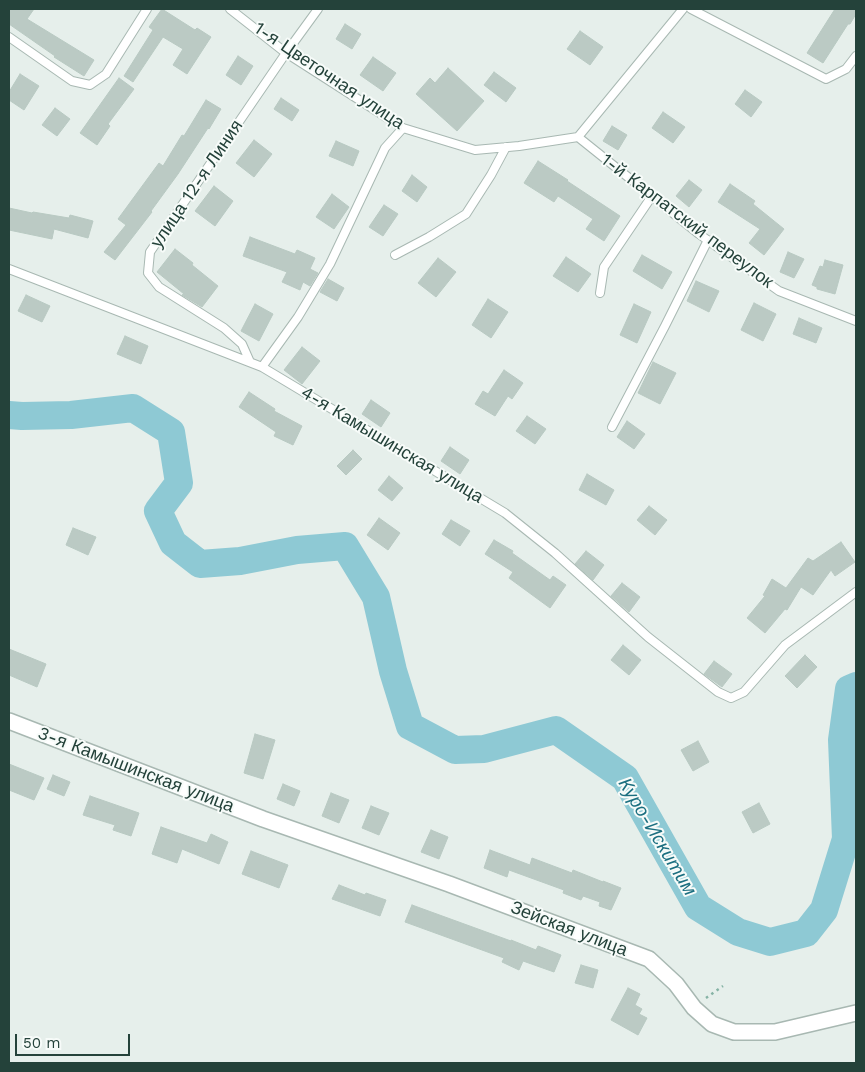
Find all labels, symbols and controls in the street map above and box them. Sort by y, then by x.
street label: 1-я Цветочная улица [250,18,408,134]
street label: улица 12-я Линия [146,116,248,252]
street label: 1-й Карпатский переулок [597,149,777,293]
street label: 4-я Камышинская улица [297,382,487,508]
street label: 3-я Камышинская улица [35,723,237,817]
water label: Куро-Искитим [613,774,701,900]
street label: Зейская улица [507,897,631,961]
scale bar [18,1024,132,1056]
text: 50 m [23,1034,60,1052]

